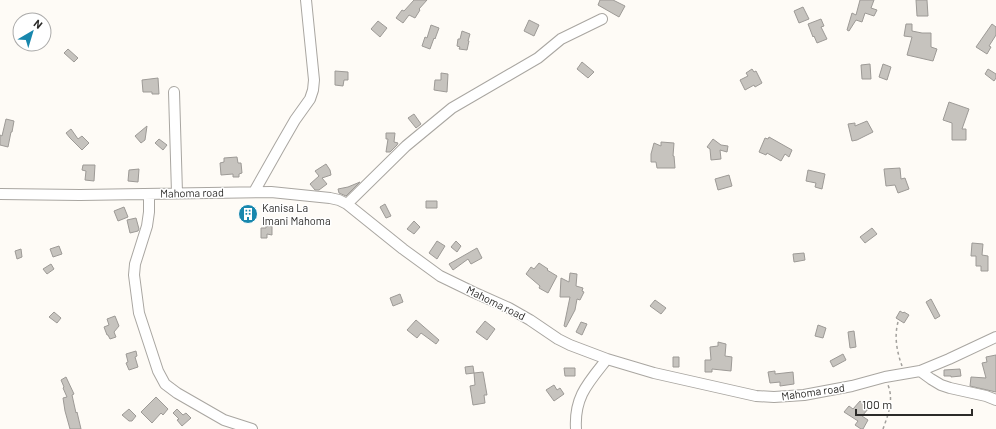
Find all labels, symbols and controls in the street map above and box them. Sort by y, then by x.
north arrow [12,12,52,52]
text: N [32,16,45,31]
street label: Mahoma road [160,185,224,200]
place label: Kanisa La Imani Mahoma [262,201,331,227]
building icon: Kanisa La Imani Mahoma [237,203,259,225]
street label: Mahoma road [465,283,528,322]
street label: Mahoma road [780,381,845,402]
scale bar [856,391,972,417]
text: 100 m [862,397,892,411]

